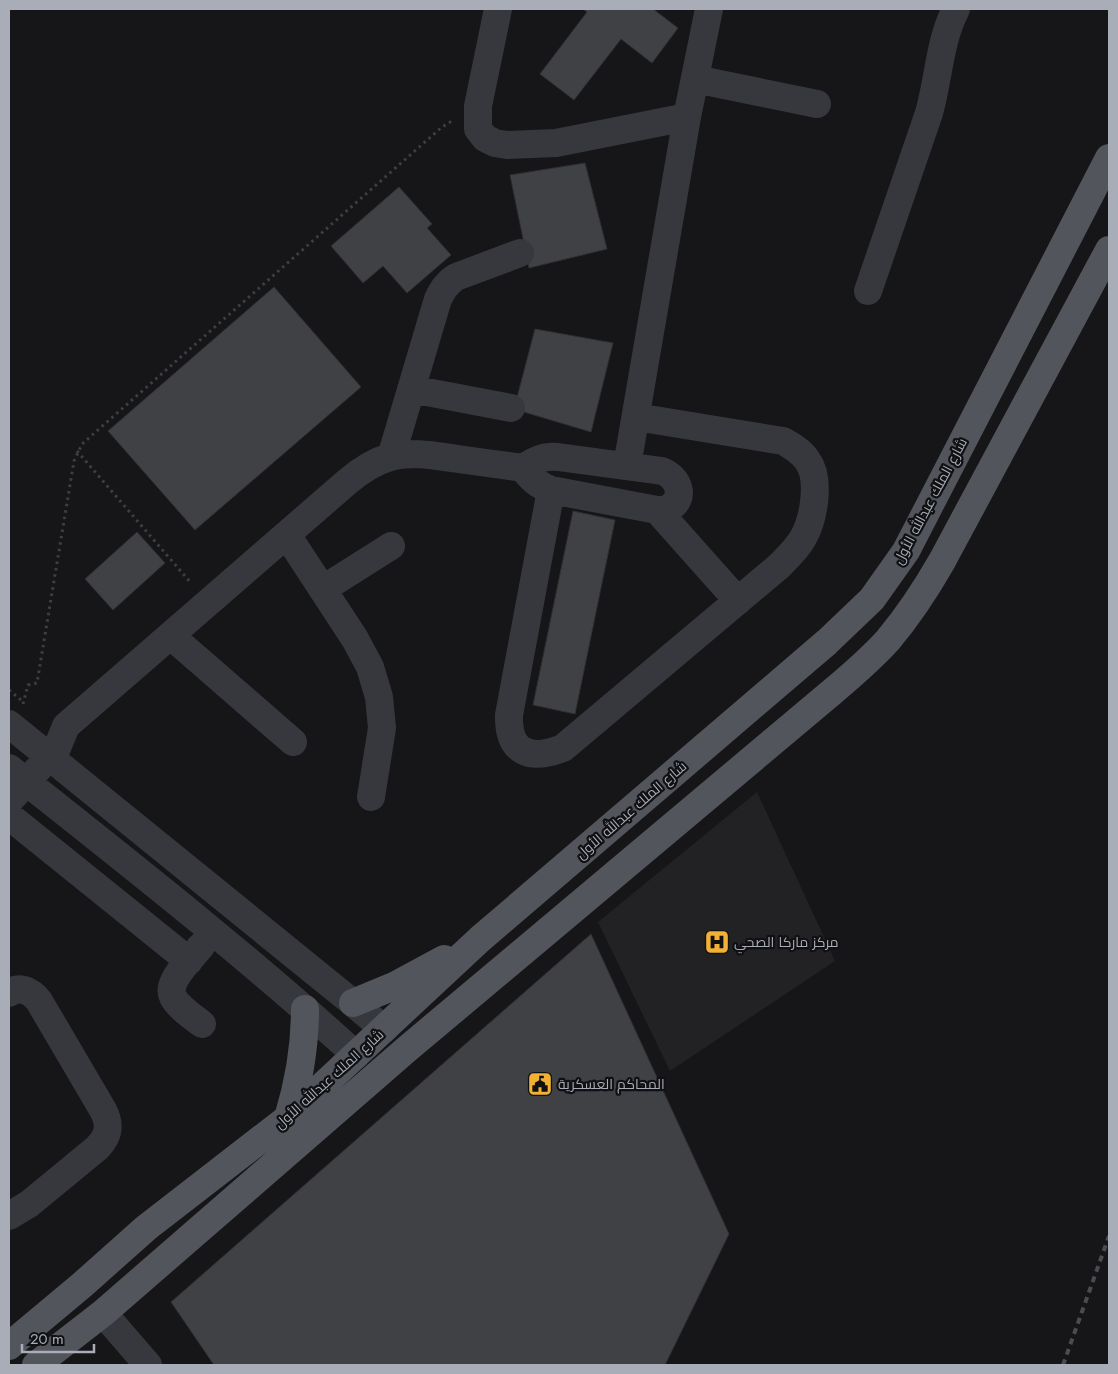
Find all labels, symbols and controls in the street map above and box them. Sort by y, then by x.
street label: شارع الملك عبدالله الأول [888,434,972,568]
street label: شارع الملك عبدالله الأول [571,756,691,864]
hospital icon: مركز ماركا الصحي [704,929,730,955]
place label: مركز ماركا الصحي [734,932,839,954]
street label: شارع الملك عبدالله الأول [270,1025,388,1133]
public building icon: المحاكم العسكرية [527,1071,553,1097]
place label: المحاكم العسكرية [558,1074,665,1094]
scale bar [22,1322,95,1354]
text: 20 m [30,1328,64,1350]

